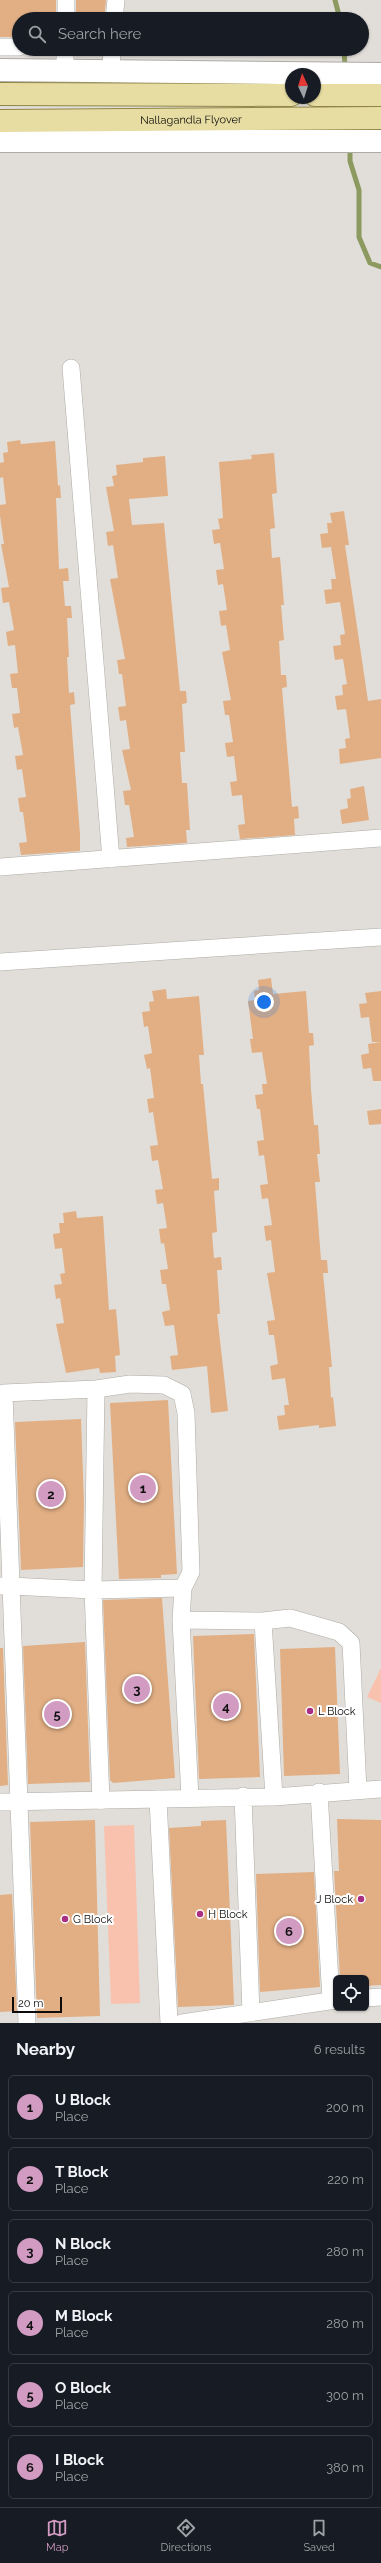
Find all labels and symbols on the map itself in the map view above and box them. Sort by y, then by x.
north arrow [285,68,321,104]
street label: Nallagandla Flyover [140,113,242,126]
your location [254,992,274,1012]
pin: 1 [130,1473,156,1503]
pin: 2 [38,1479,64,1509]
pin: 3 [124,1674,150,1704]
pin: 4 [213,1691,239,1721]
pin: 5 [44,1699,70,1729]
place label: L Block [318,1705,356,1718]
marker: L Block [305,1706,315,1716]
place label: J Block [316,1893,353,1906]
marker: J Block [356,1894,366,1904]
place label: H Block [208,1908,248,1921]
marker: H Block [195,1909,205,1919]
place label: G Block [73,1913,113,1926]
marker: G Block [60,1914,70,1924]
pin: 6 [276,1916,302,1946]
scale bar [12,1995,62,2014]

